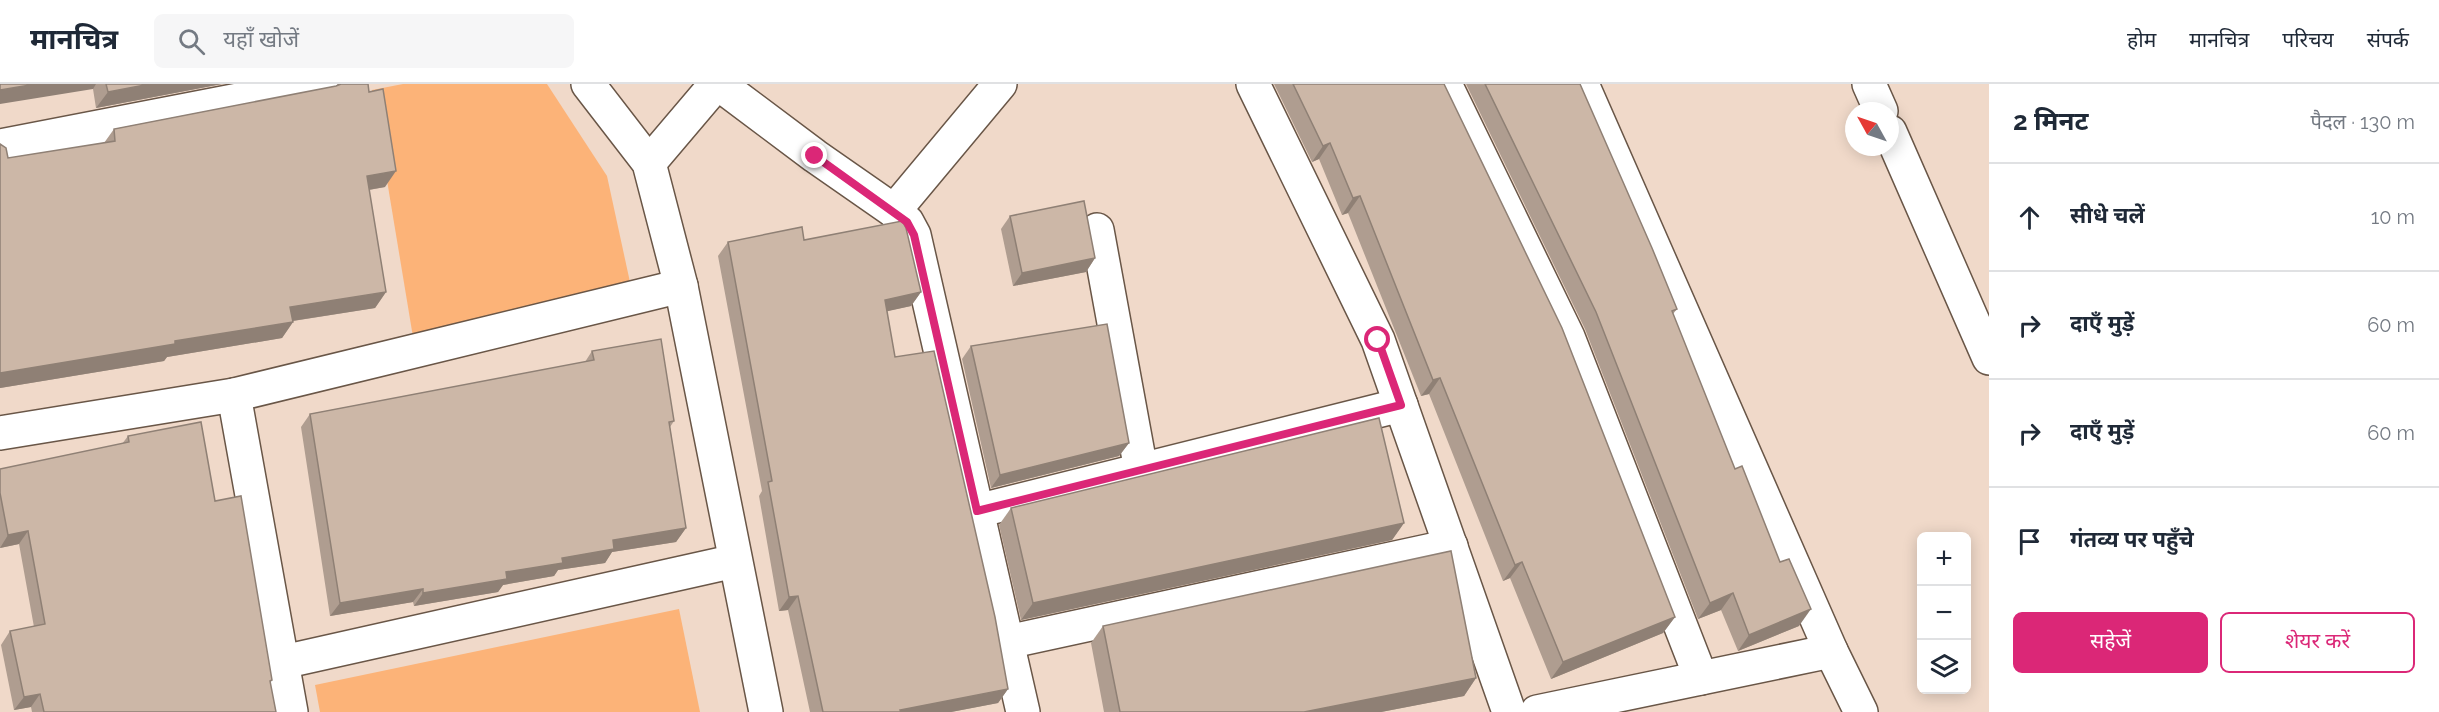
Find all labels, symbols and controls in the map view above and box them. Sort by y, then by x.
search box [154,14,574,68]
text: मानचित्र [30,23,118,56]
icon: search [175,25,208,58]
text: यहाँ खोजें [223,26,299,52]
text: होम [2127,27,2156,52]
text: मानचित्र [2189,27,2249,52]
text: परिचय [2282,27,2334,52]
text: संपर्क [2367,27,2409,52]
north arrow [1845,102,1899,156]
text: 2 मिनट [2013,106,2088,136]
text: पैदल · 130 m [2311,110,2415,134]
route end [801,142,827,168]
icon: ahead [2013,201,2046,234]
text: सीधे चलें [2070,202,2145,228]
text: 10 m [2371,205,2415,229]
icon: right [2013,309,2046,342]
text: दाएँ मुड़ें [2070,310,2134,336]
text: 60 m [2367,313,2415,337]
route start [1364,326,1390,352]
icon: right [2013,417,2046,450]
text: दाएँ मुड़ें [2070,418,2134,444]
text: 60 m [2367,421,2415,445]
icon: arrive [2013,525,2046,558]
text: गंतव्य पर पहुँचे [2070,526,2194,552]
map controls [1917,532,1971,694]
button: + [1917,532,1971,586]
button: − [1917,586,1971,640]
button: सहेजें [2013,612,2208,673]
button: शेयर करें [2220,612,2415,673]
button: layers [1917,640,1971,694]

